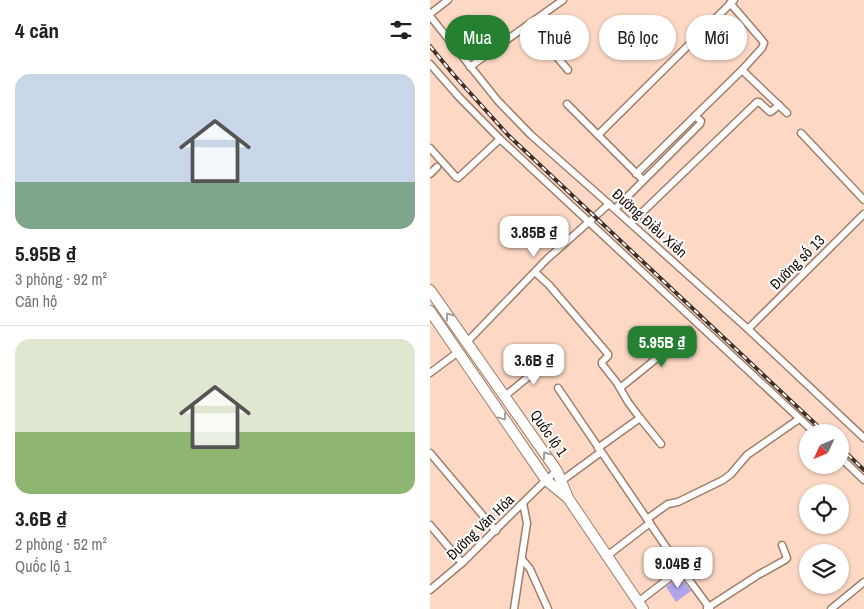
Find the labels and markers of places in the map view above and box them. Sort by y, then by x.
pin: 3.85B ₫ [488,216,580,258]
pin: 5.95B ₫ [616,326,708,368]
pin: 3.6B ₫ [493,344,575,386]
pin: 9.04B ₫ [632,546,724,589]

